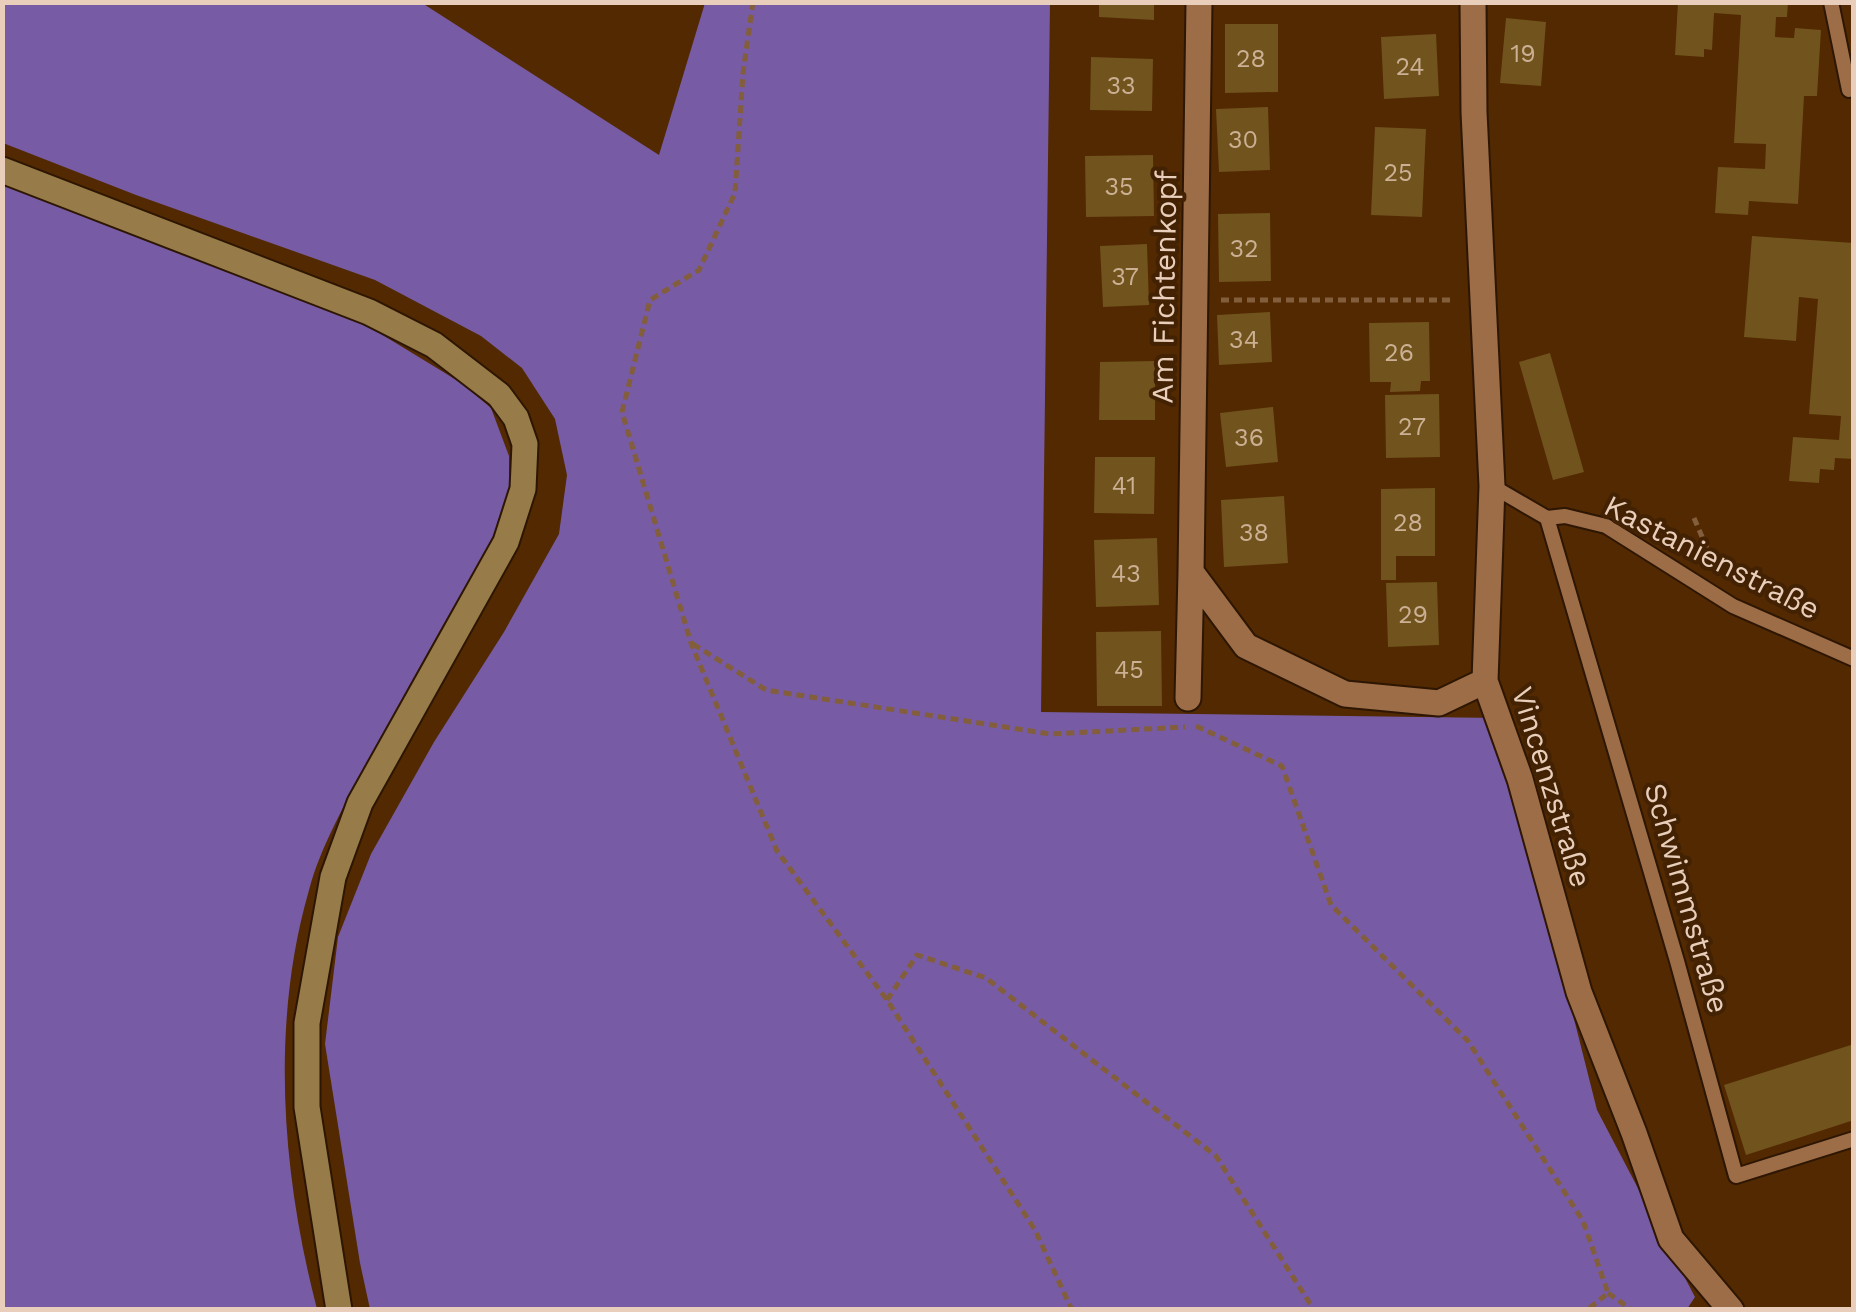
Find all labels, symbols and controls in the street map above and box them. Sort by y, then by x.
house number: 19 [1510,39,1536,68]
house number: 28 [1236,44,1266,73]
house number: 24 [1395,52,1425,81]
house number: 33 [1106,71,1136,100]
house number: 30 [1228,125,1258,154]
house number: 25 [1383,158,1413,187]
street label: Am Fichtenkopf [1144,170,1184,404]
house number: 35 [1104,172,1134,201]
house number: 32 [1229,234,1259,263]
house number: 37 [1111,262,1139,291]
house number: 34 [1229,325,1259,354]
house number: 26 [1384,338,1414,367]
house number: 27 [1398,412,1426,441]
house number: 36 [1234,423,1264,452]
house number: 41 [1112,471,1136,500]
street label: Kastanienstraße [1598,488,1826,626]
house number: 28 [1393,508,1423,537]
house number: 38 [1239,518,1269,547]
house number: 43 [1111,559,1141,588]
house number: 29 [1398,600,1428,629]
house number: 45 [1114,655,1144,684]
street label: Vincenzstraße [1505,683,1599,891]
street label: Schwimmstraße [1637,779,1737,1017]

